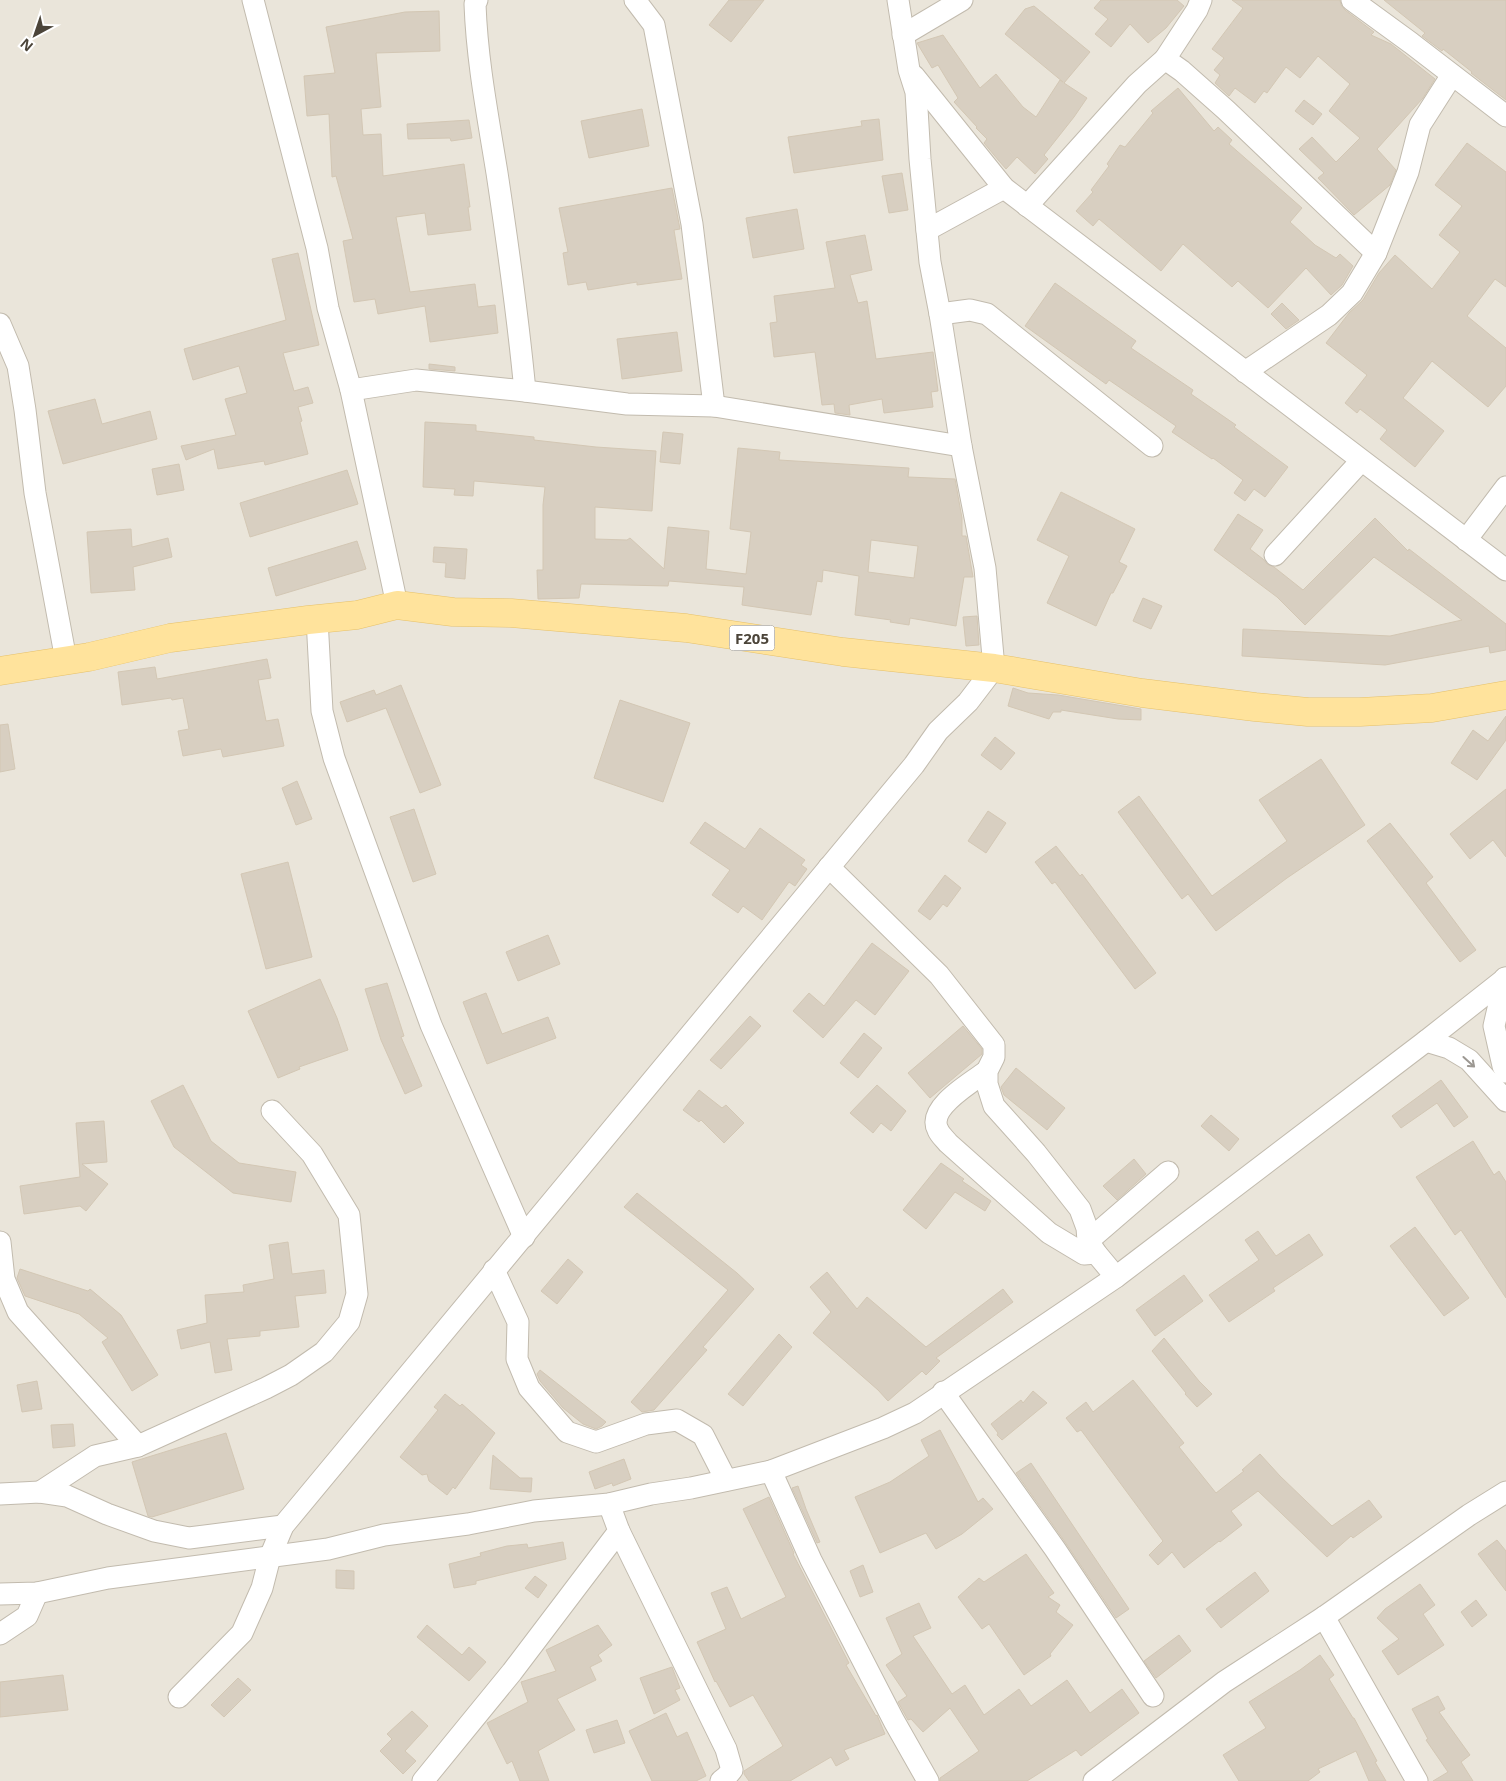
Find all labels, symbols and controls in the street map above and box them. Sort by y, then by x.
north arrow [10,10,60,60]
text: N [16,34,37,56]
road number: F205 [730,626,774,650]
one-way arrow [1463,1056,1476,1068]

